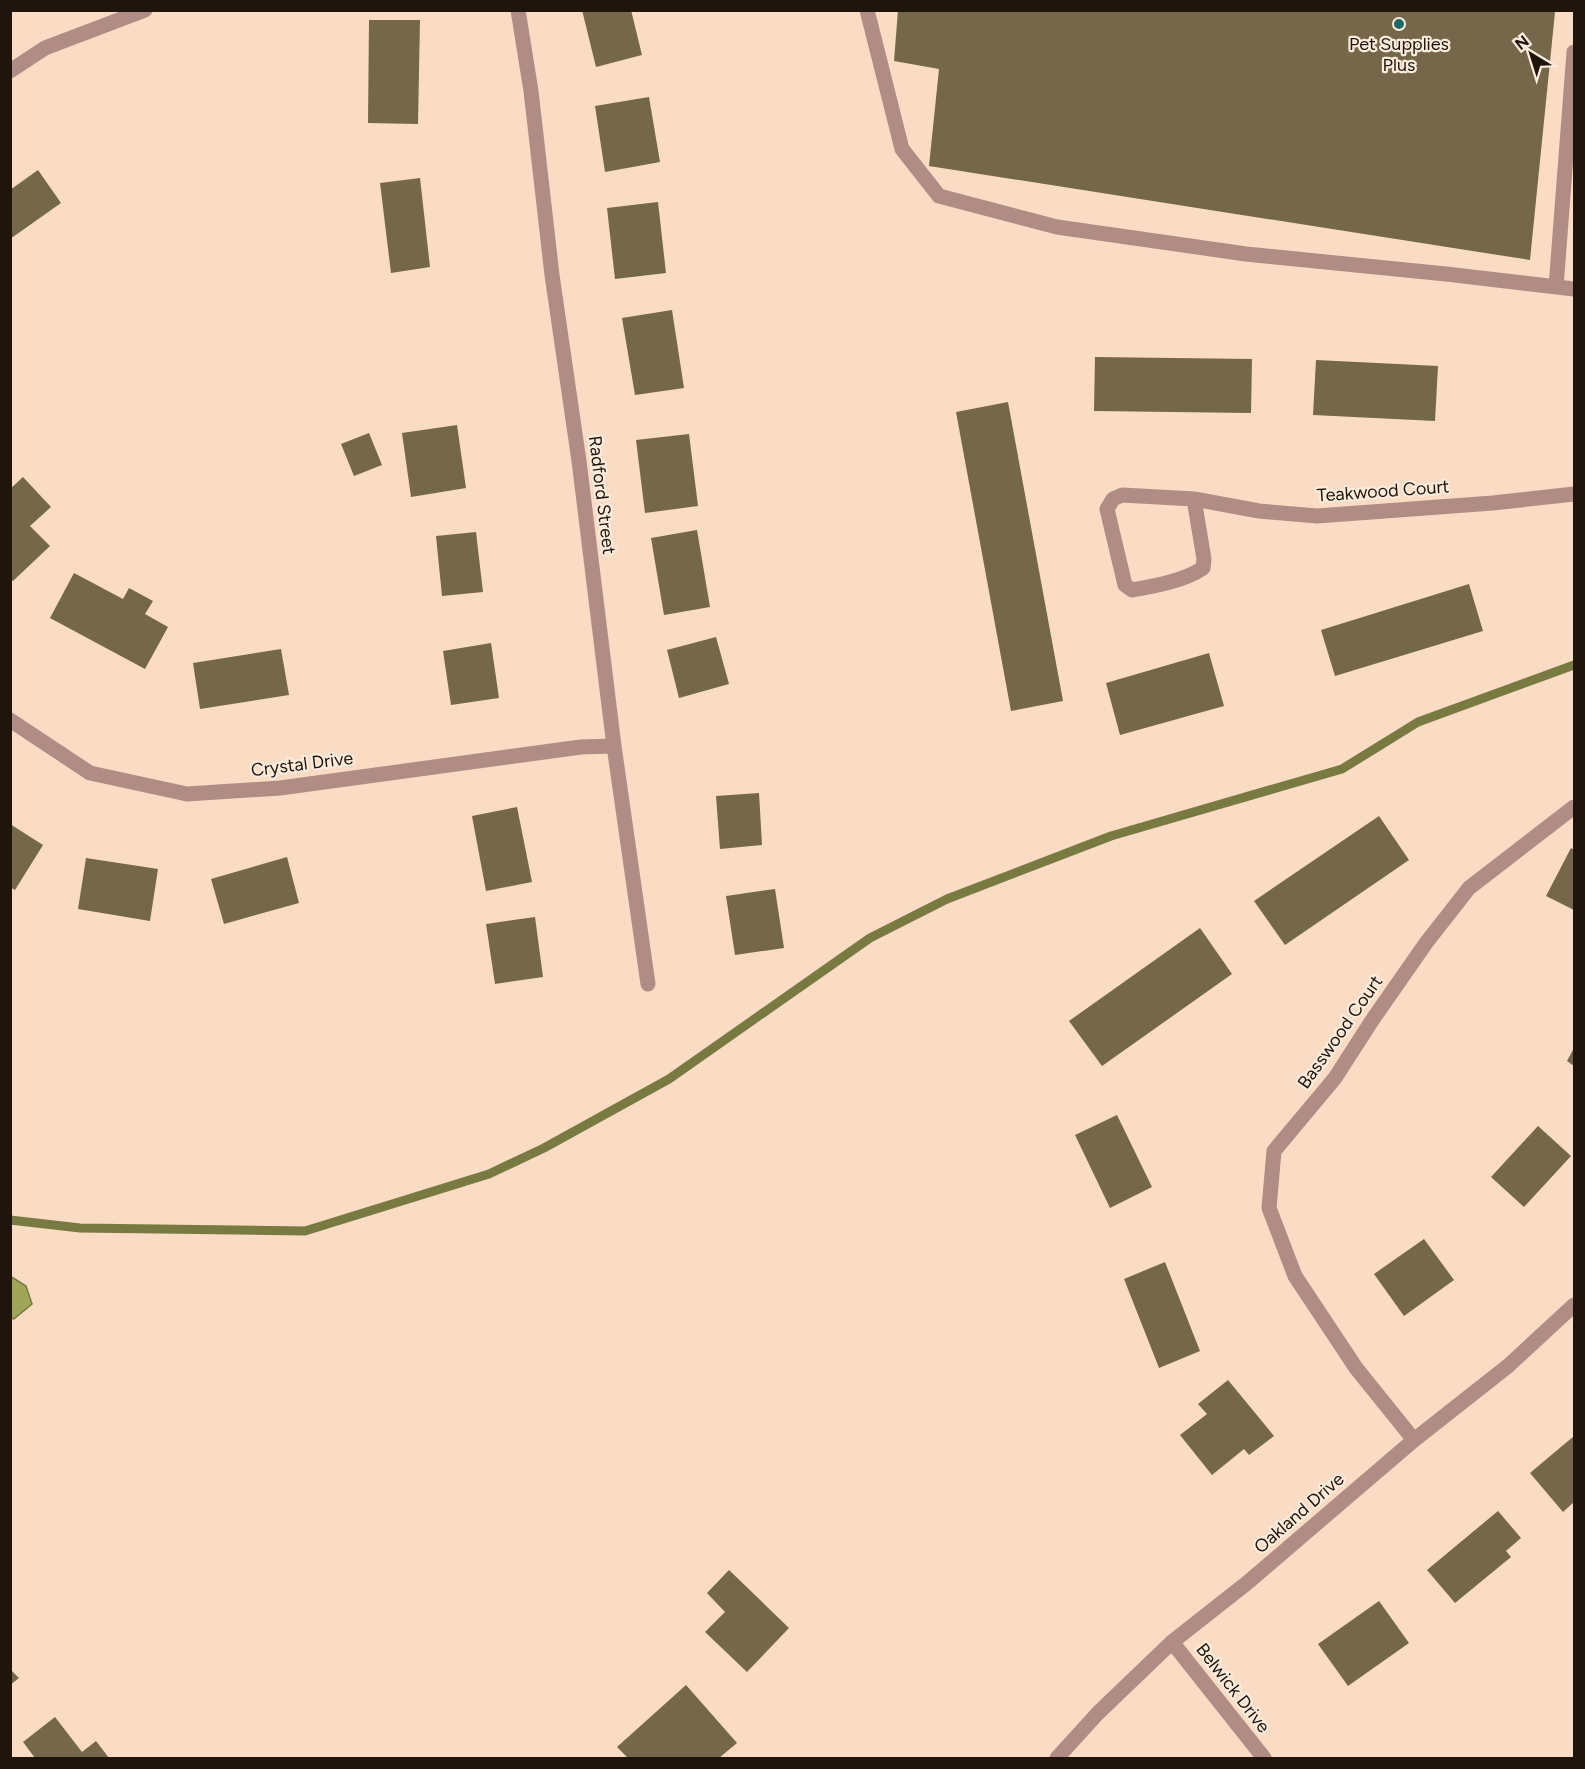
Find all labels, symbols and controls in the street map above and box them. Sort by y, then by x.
marker: Pet Supplies Plus [1392,17,1406,31]
north arrow [1501,24,1561,84]
text: N [1511,31,1533,54]
place label: Pet Supplies Plus [1349,33,1449,76]
street label: Radford Street [584,434,620,556]
street label: Teakwood Court [1316,475,1450,507]
street label: Crystal Drive [250,747,355,781]
street label: Basswood Court [1293,971,1387,1093]
street label: Oakland Drive [1250,1468,1348,1558]
street label: Belwick Drive [1191,1639,1275,1737]

